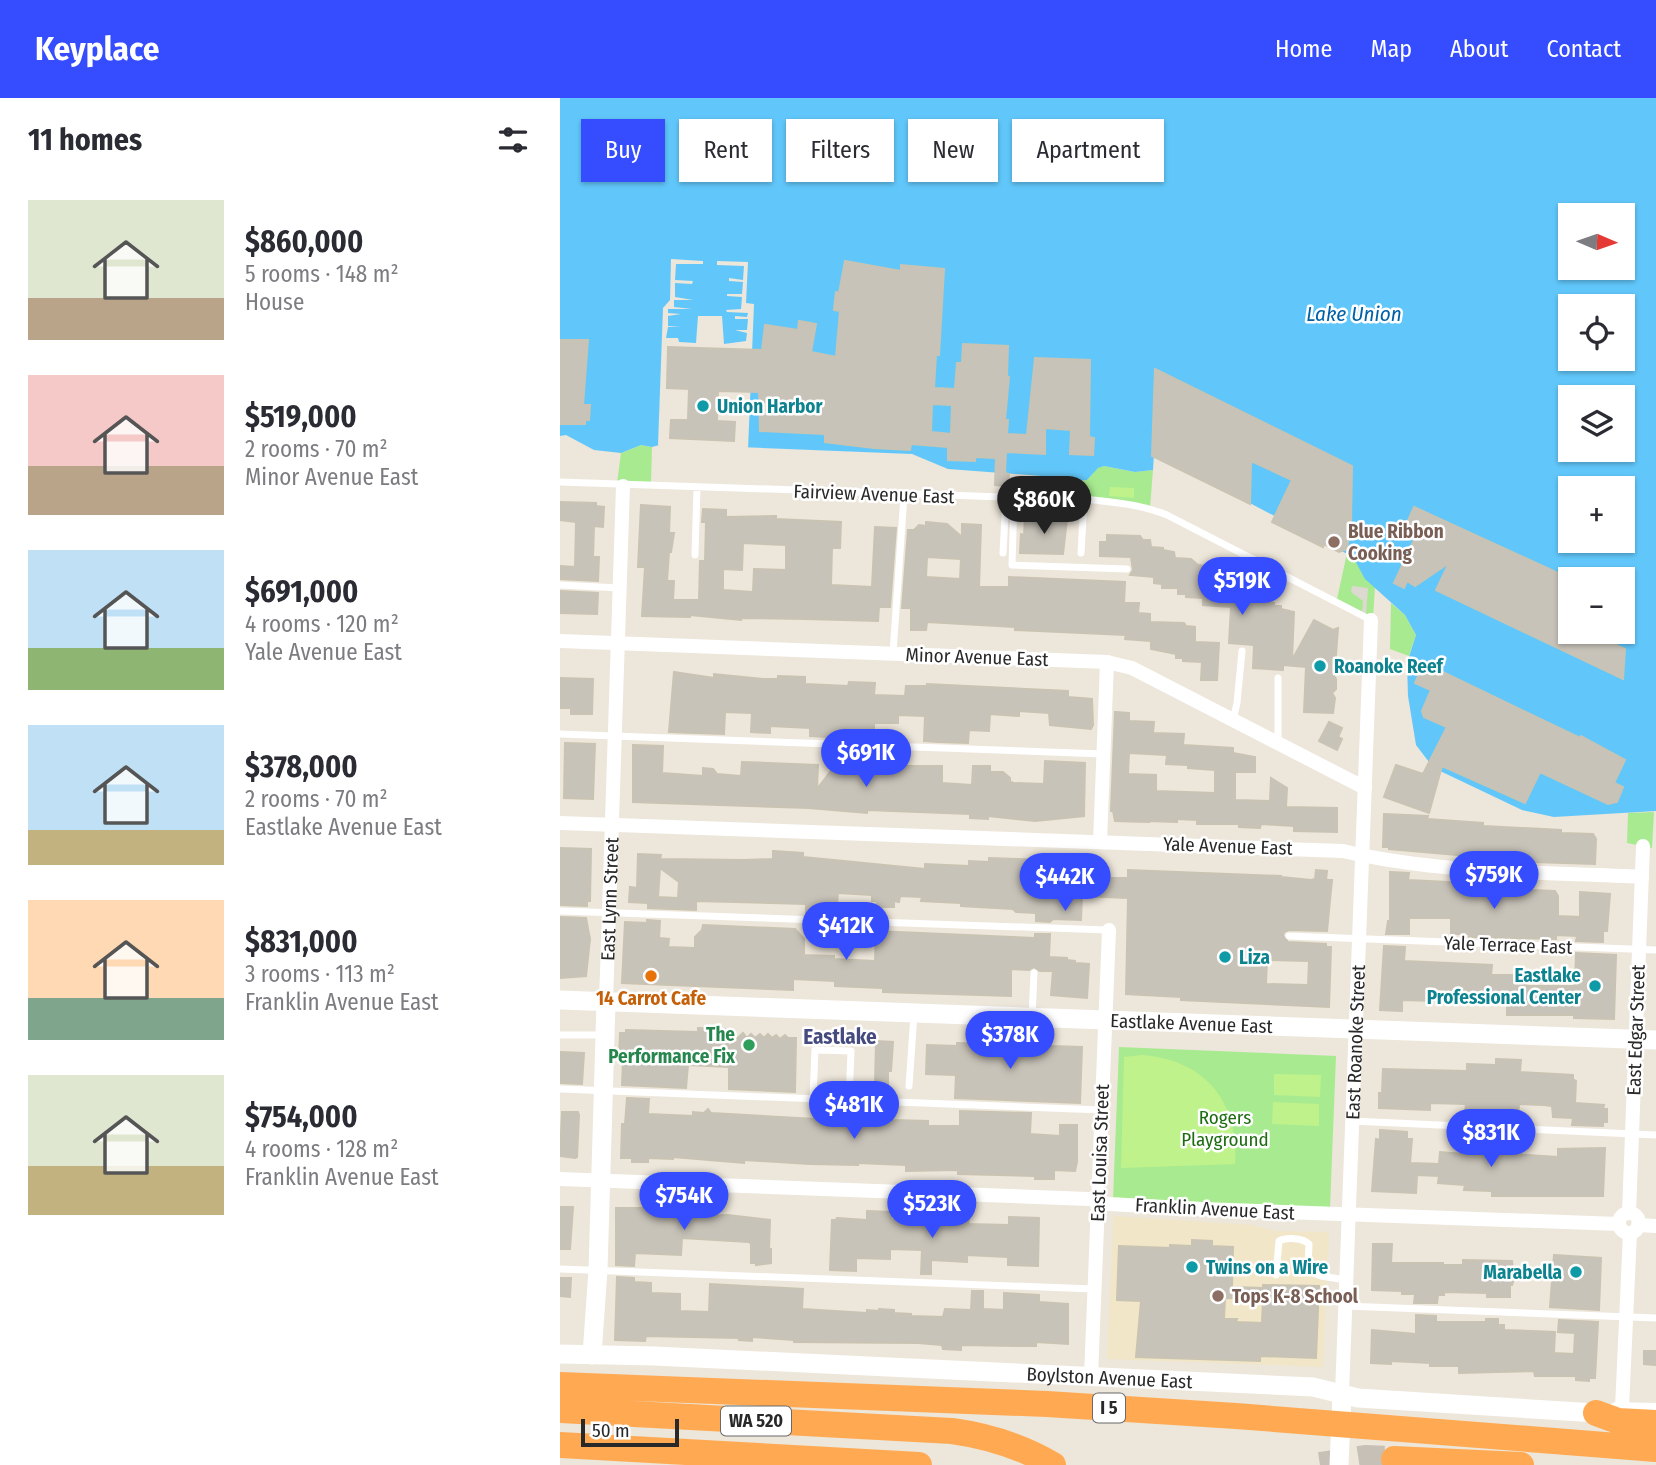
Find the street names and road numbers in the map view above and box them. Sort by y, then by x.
street label: Fairview Avenue East [793,480,956,508]
street label: Minor Avenue East [905,643,1050,671]
street label: Yale Avenue East [1163,832,1294,860]
street label: East Lynn Street [596,836,623,961]
street label: Yale Terrace East [1443,931,1574,959]
street label: East Roanoke Street [1341,963,1370,1120]
street label: East Edgar Street [1622,963,1650,1096]
street label: Eastlake Avenue East [1110,1009,1274,1038]
street label: East Louisa Street [1086,1083,1114,1222]
street label: Franklin Avenue East [1135,1193,1296,1225]
street label: Boylston Avenue East [1026,1362,1194,1393]
road number: I 5 [1093,1394,1125,1422]
road number: WA 520 [721,1406,791,1436]

